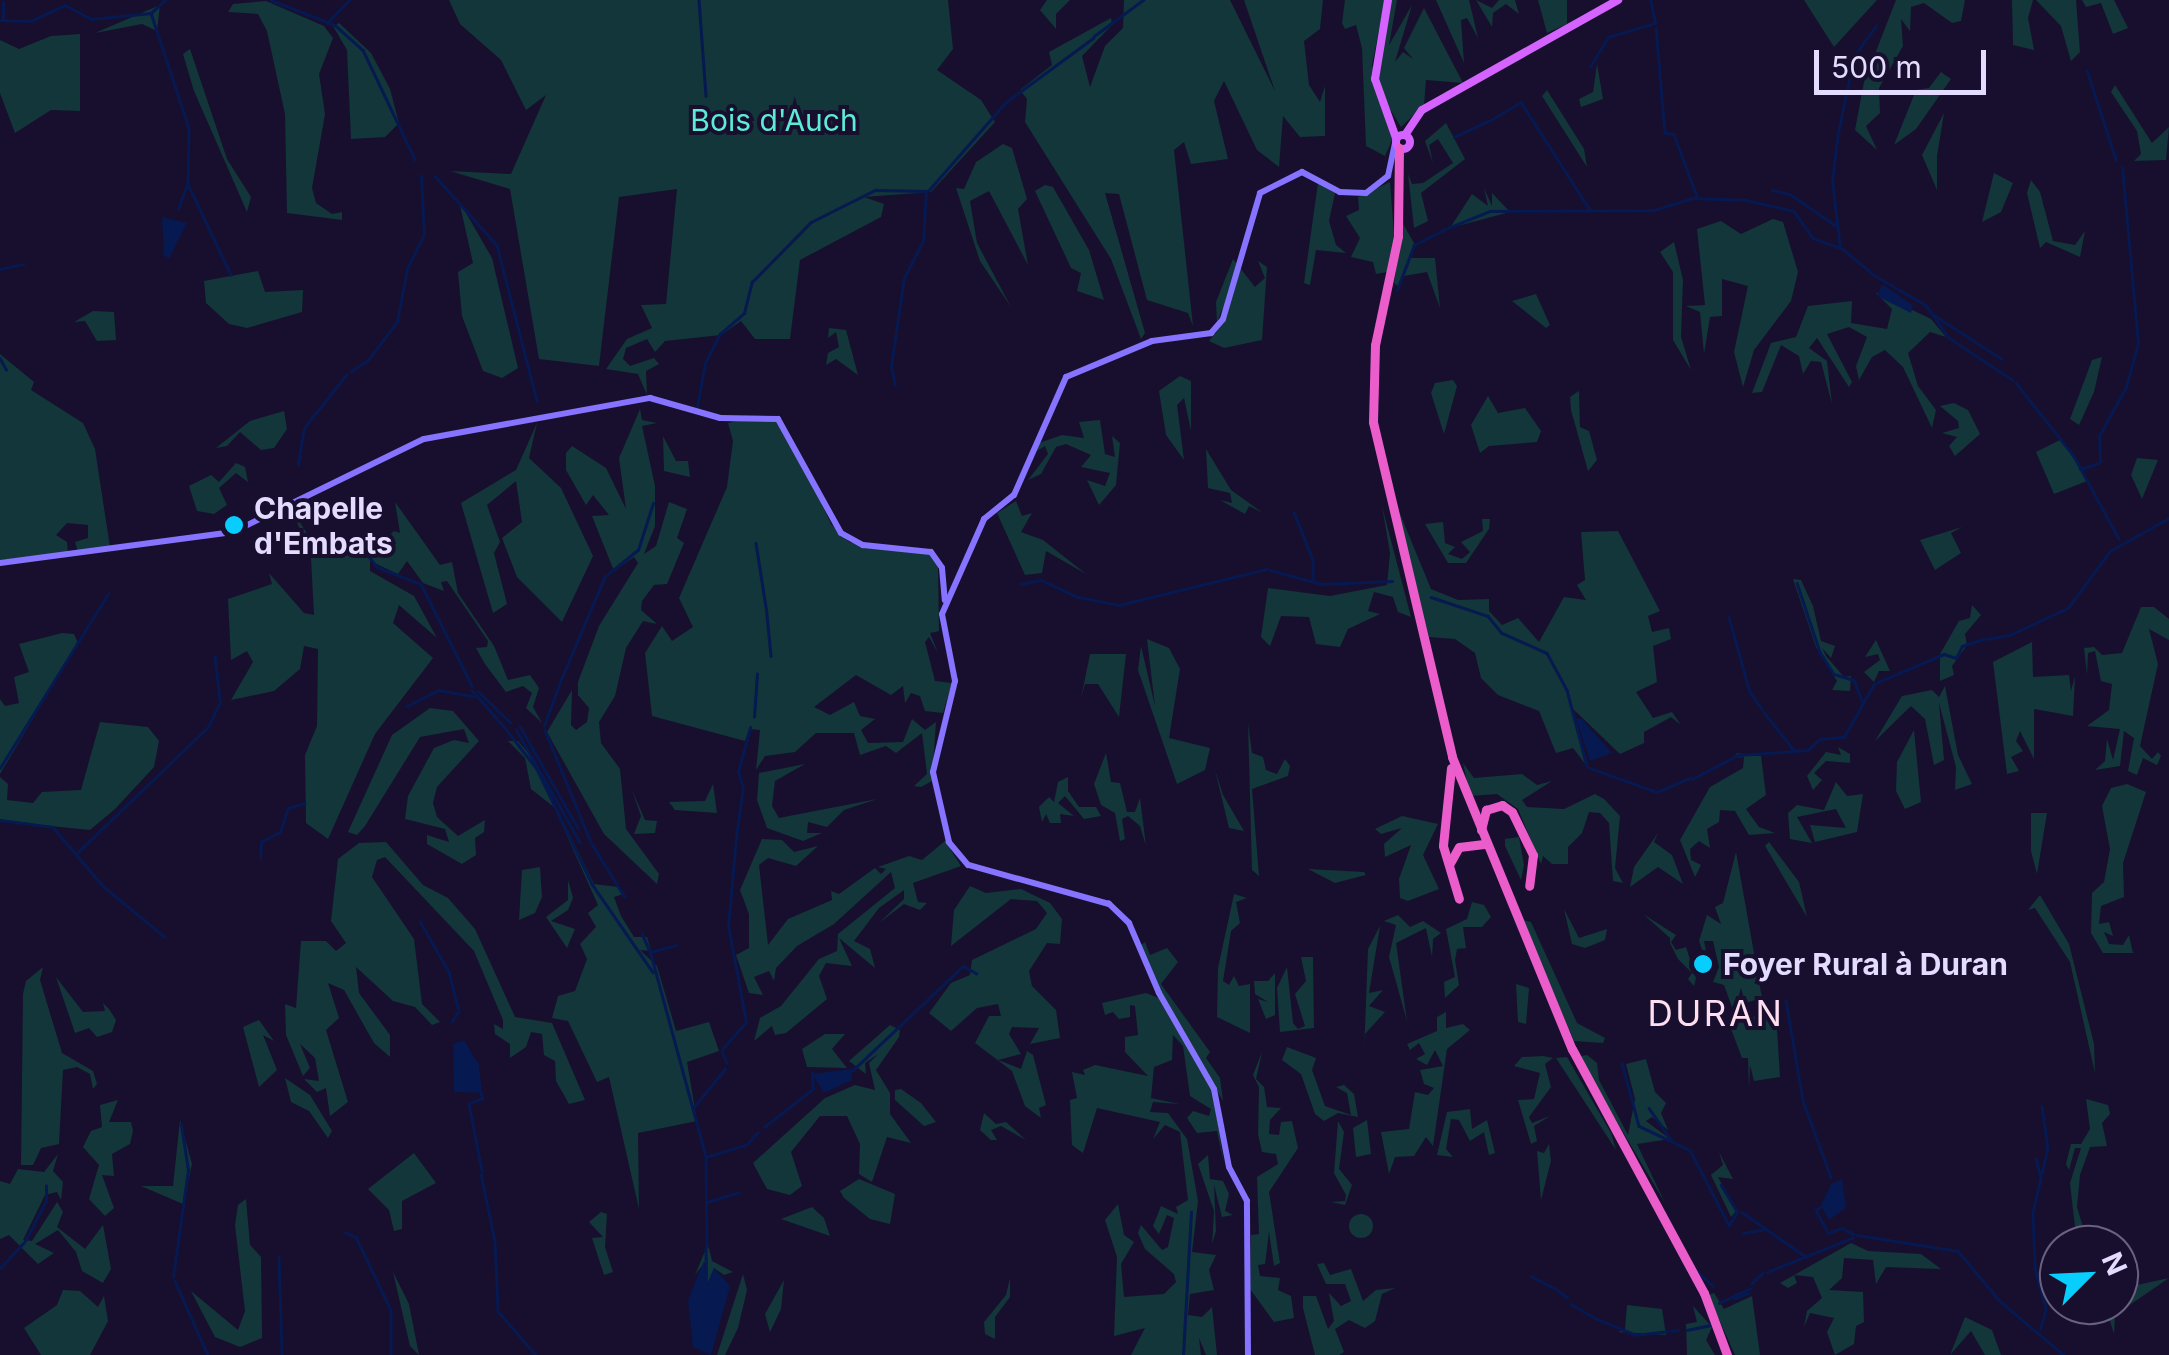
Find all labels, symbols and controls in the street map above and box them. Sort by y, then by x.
scale bar [1819,30,1992,92]
text: 500 m [1831,49,1922,85]
park label: Bois d'Auch [690,102,858,138]
place label: Chapelle d'Embats [254,490,393,560]
marker: Chapelle d'Embats [223,514,245,536]
place label: Foyer Rural à Duran [1723,946,2008,982]
marker: Foyer Rural à Duran [1692,953,1714,975]
district label: DURAN [1648,992,1784,1034]
north arrow [2039,1225,2139,1325]
text: N [2095,1247,2134,1280]

